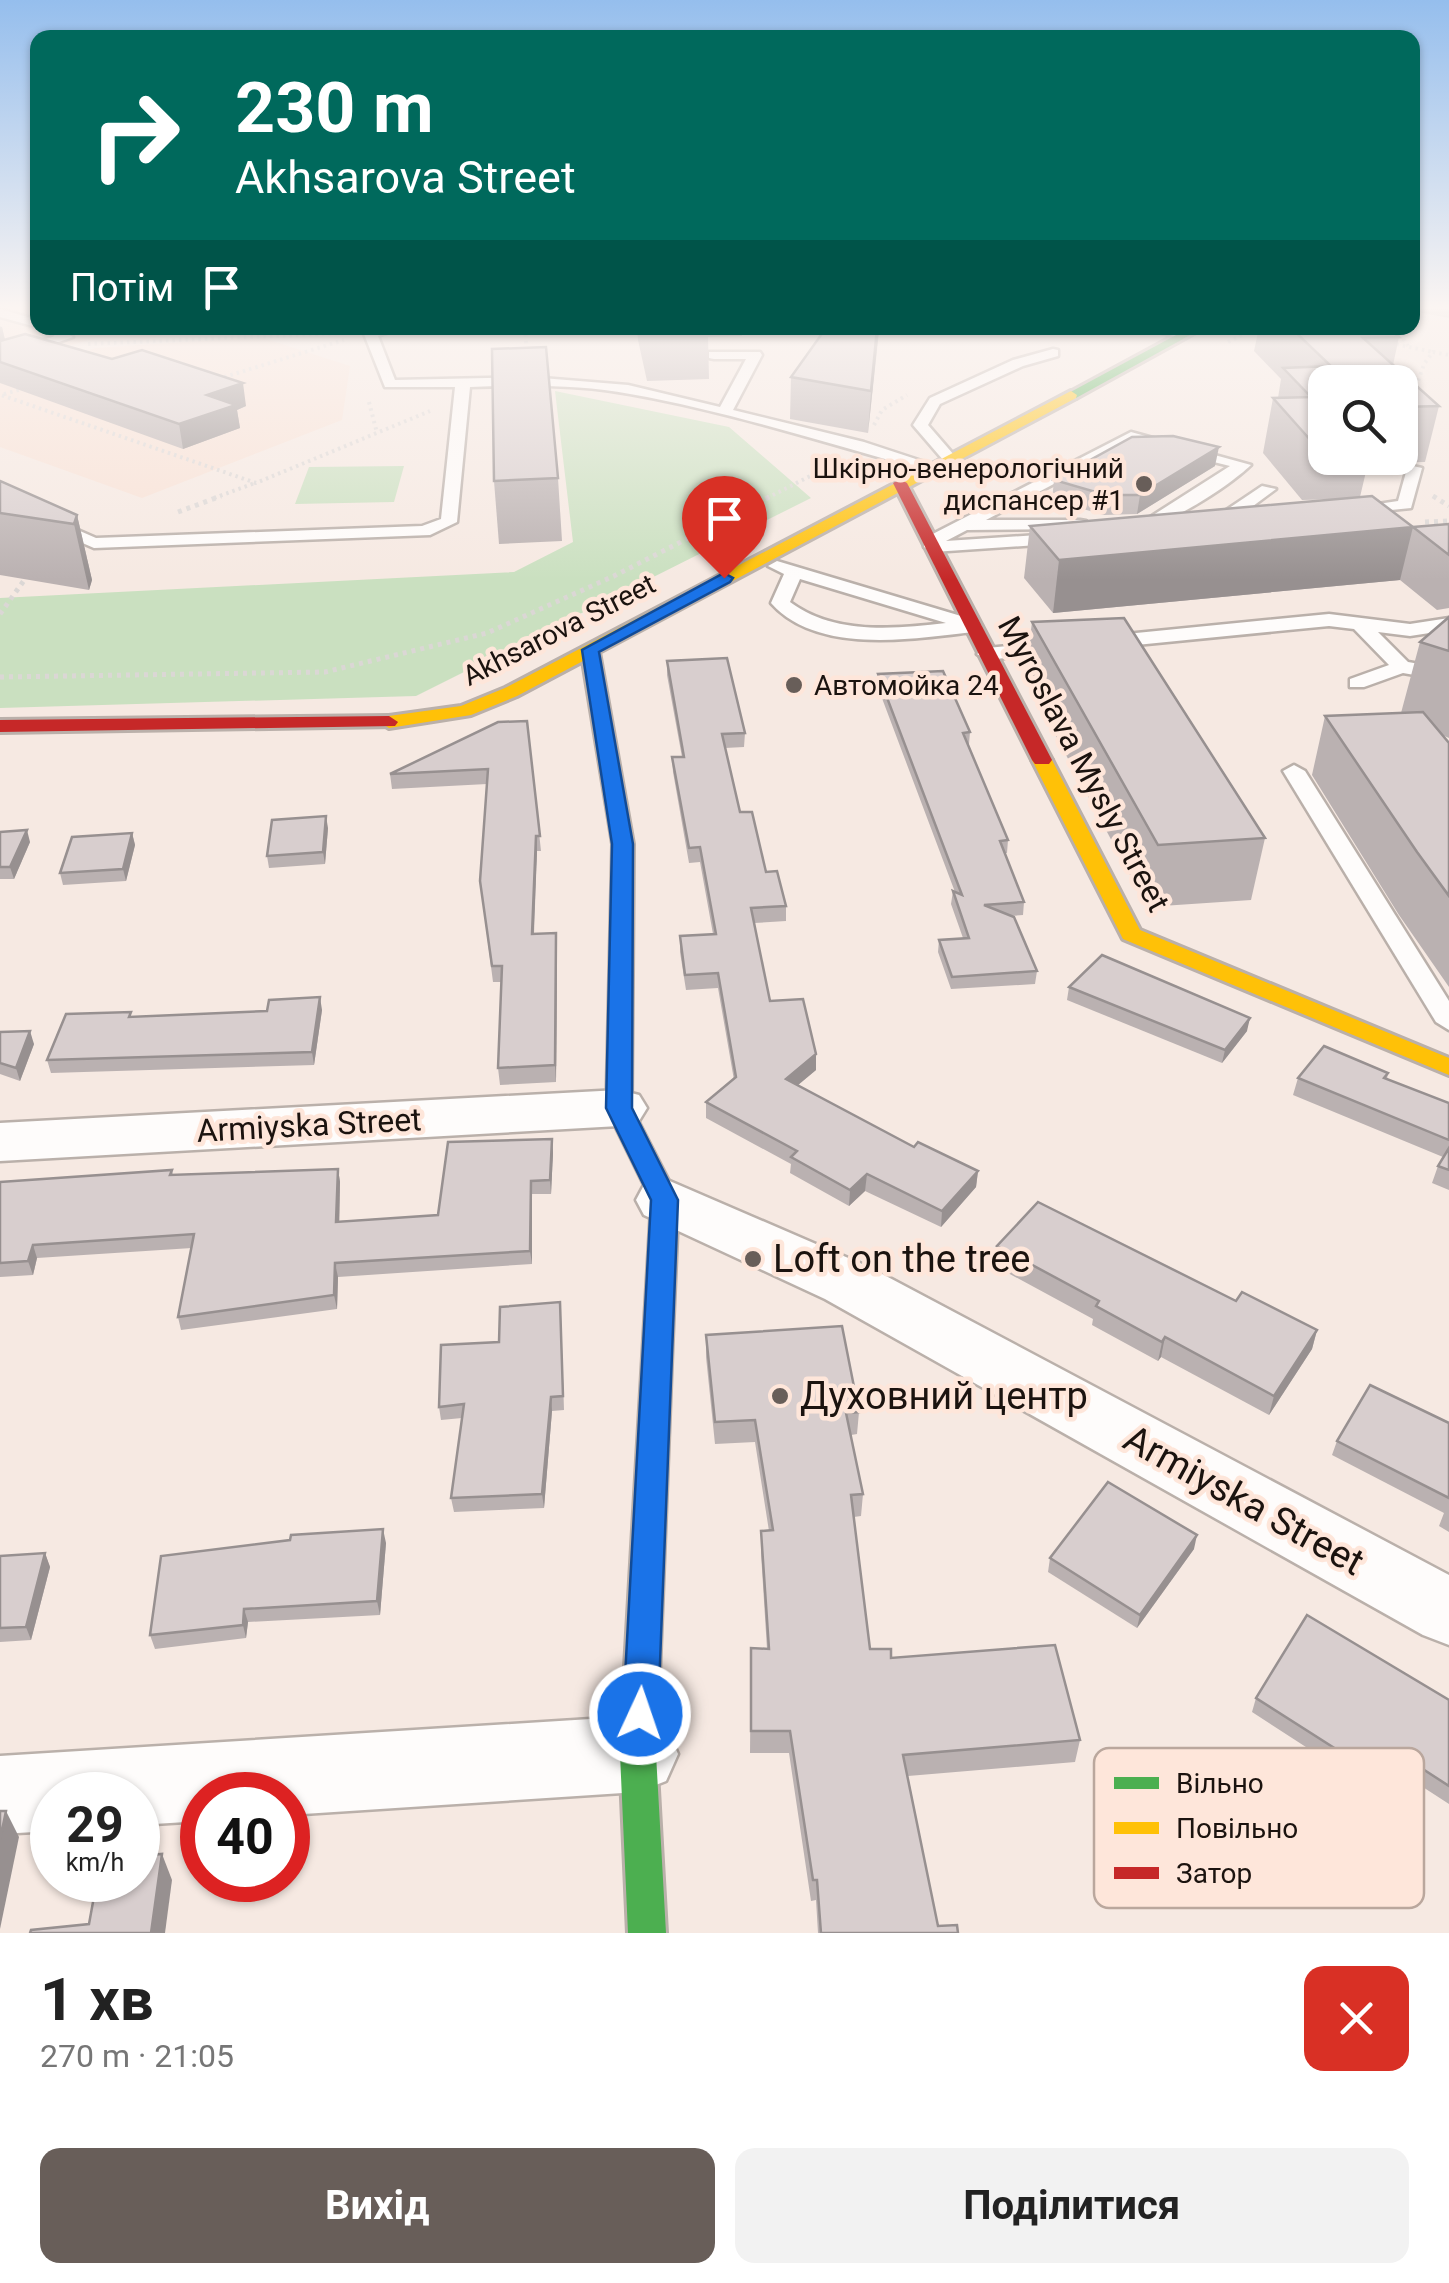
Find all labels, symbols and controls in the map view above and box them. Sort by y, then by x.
text: 230 m [235,67,434,149]
icon: right [70,70,200,200]
text: Akhsarova Street [235,151,576,204]
icon: arrive [194,260,249,315]
text: Потім [70,266,174,310]
map controls [1308,365,1418,475]
button: search [1308,365,1418,475]
place label: Шкірно-венерологічний диспансер #1 [812,452,1124,517]
marker: Шкірно-венерологічний диспансер #1 [1133,473,1155,495]
pin [682,476,767,579]
icon: arrive [697,491,752,546]
street label: Akhsarova Street [457,567,661,693]
street label: Myroslava Mysly Street [990,610,1178,918]
place label: Автомойка 24 [814,669,999,702]
marker: Автомойка 24 [783,674,805,696]
street label: Armiyska Street [196,1100,422,1150]
place label: Loft on the tree [773,1237,1030,1281]
marker: Loft on the tree [742,1248,764,1270]
place label: Духовний центр [800,1374,1088,1418]
marker: Духовний центр [769,1385,791,1407]
street label: Armiyska Street [1116,1416,1372,1584]
position arrow [588,1662,692,1766]
legend [1094,1748,1424,1908]
text: Вільно [1176,1767,1264,1800]
speed limit sign: 40 [180,1772,310,1902]
text: 29 [66,1796,124,1854]
text: Повільно [1176,1812,1298,1845]
text: km/h [66,1848,124,1877]
text: Затор [1176,1857,1252,1890]
text: 1 хв [40,1964,154,2035]
button: close [1304,1966,1409,2071]
text: 270 m · 21:05 [40,2037,234,2075]
button: Вихід [40,2148,715,2263]
button: Поділитися [735,2148,1409,2263]

